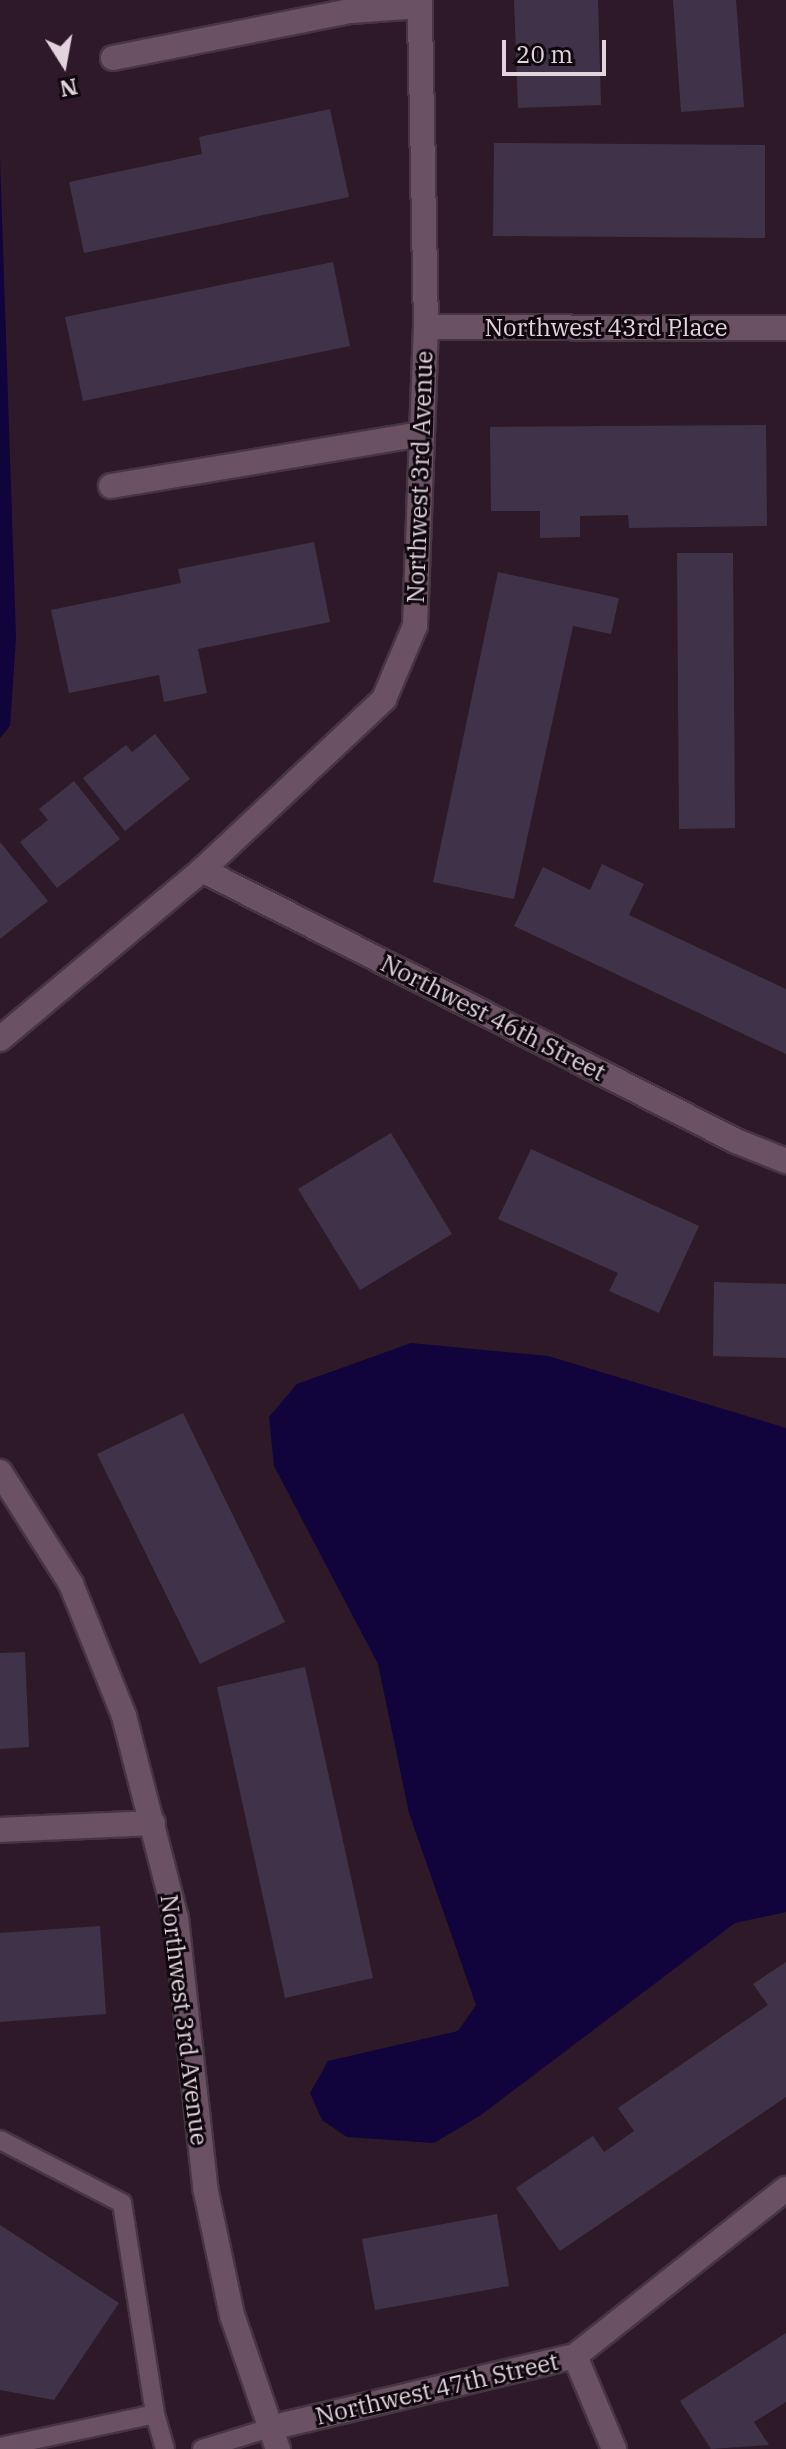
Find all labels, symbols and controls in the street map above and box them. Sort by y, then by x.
north arrow [24,24,104,104]
scale bar [506,24,610,74]
text: 20 m [516,38,573,70]
text: N [57,72,80,104]
street label: Northwest 43rd Place [485,314,727,342]
street label: Northwest 3rd Avenue [401,350,439,604]
street label: Northwest 46th Street [376,949,610,1087]
street label: Northwest 3rd Avenue [154,1893,214,2147]
street label: Northwest 47th Street [313,2347,561,2431]

